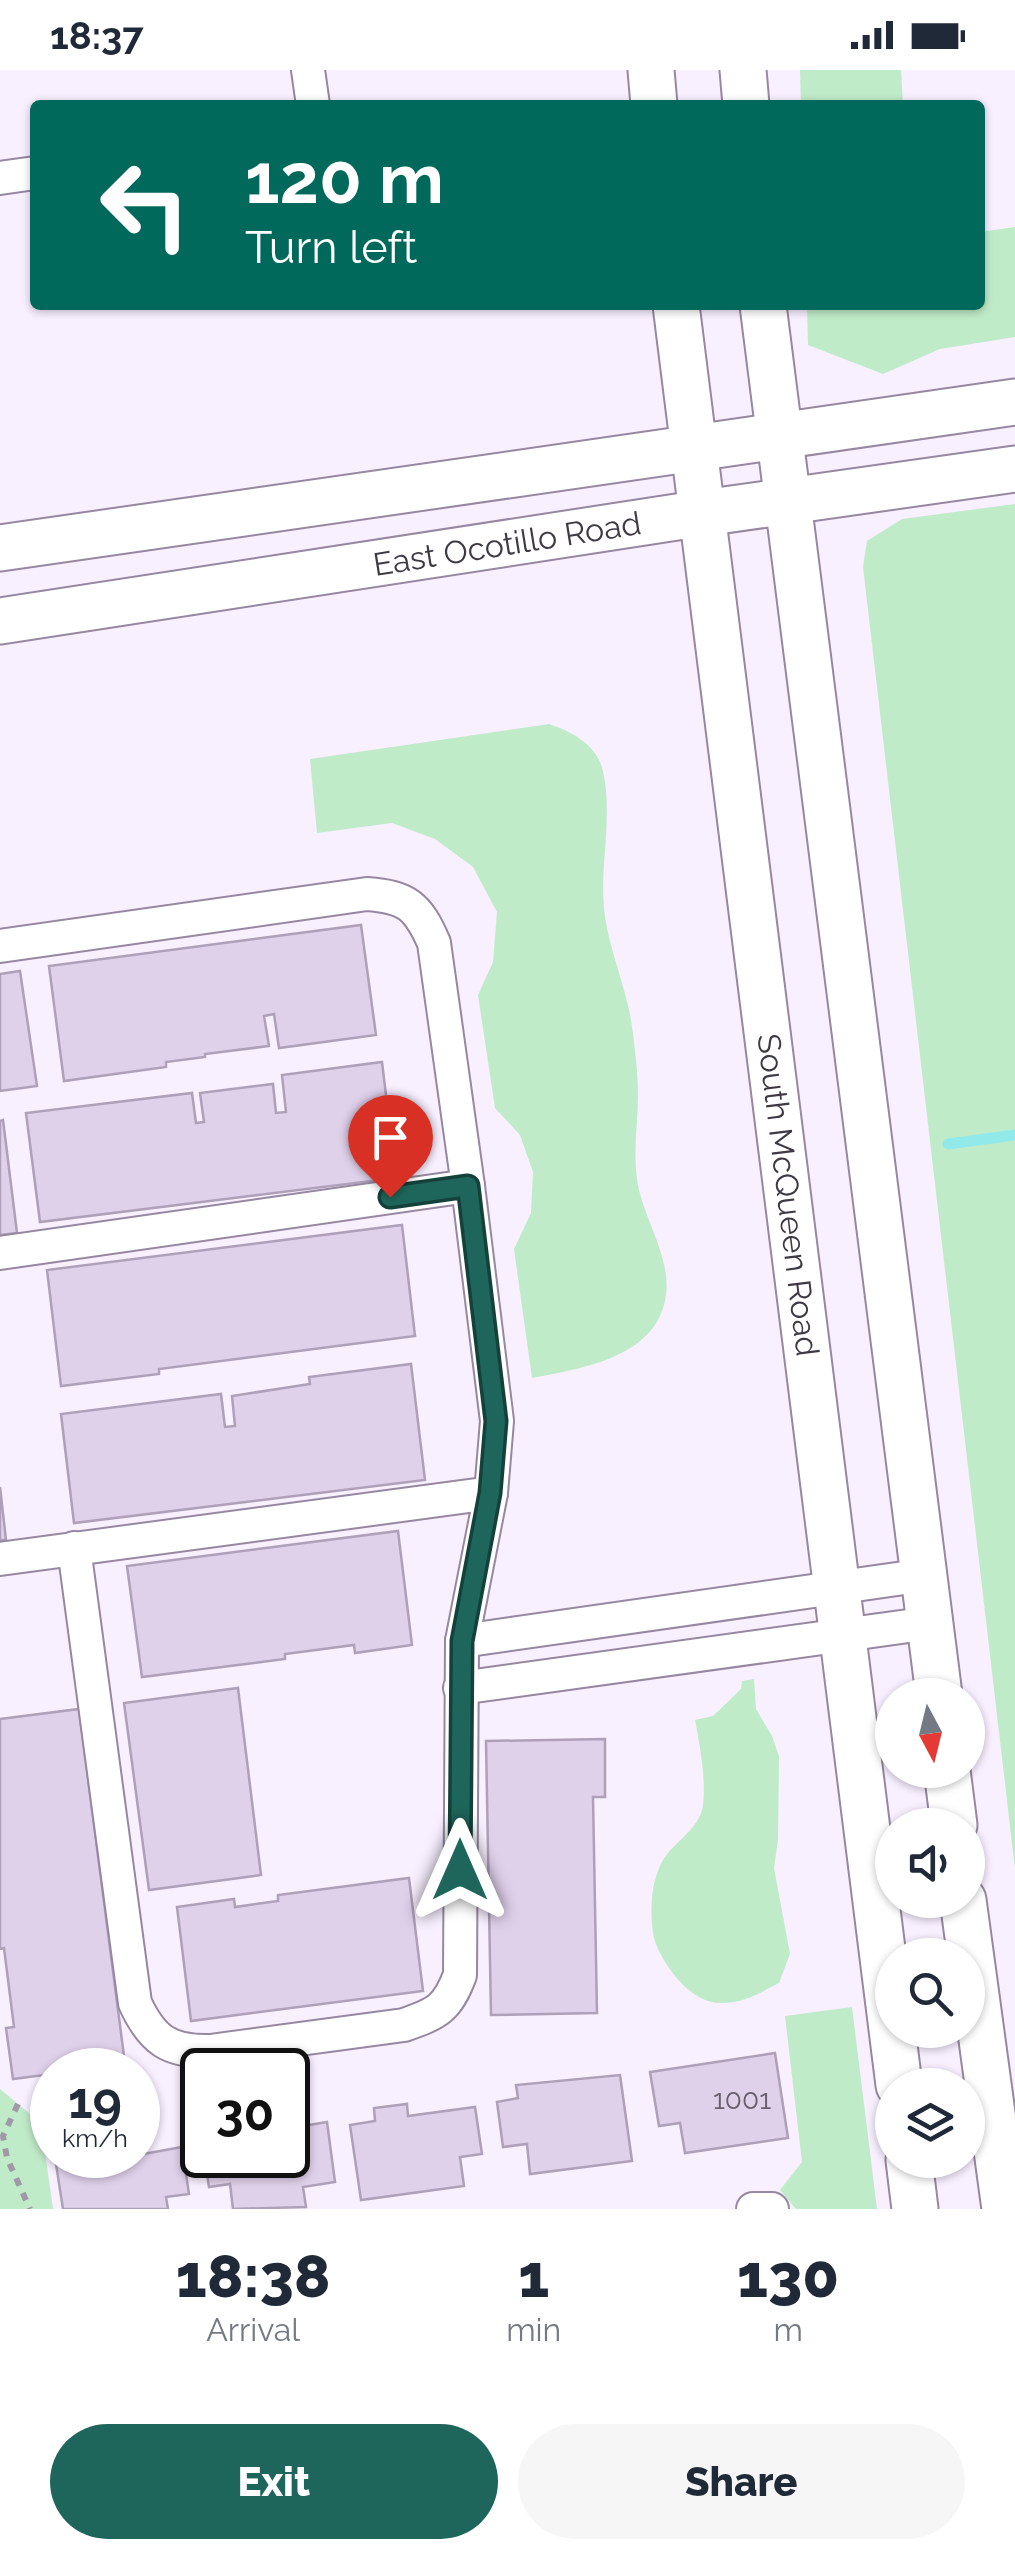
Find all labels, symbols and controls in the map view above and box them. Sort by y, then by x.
text: 18:37 [50,13,144,58]
text: 120 m [245,137,444,219]
icon: left [80,140,210,270]
text: Turn left [245,221,417,274]
street label: East Ocotillo Road [370,504,643,583]
street label: South McQueen Road [750,1032,827,1358]
pin [348,1095,433,1198]
icon: arrive [363,1110,418,1165]
north arrow [875,1678,985,1788]
map controls [875,1678,985,2178]
button: sound [875,1808,985,1918]
position arrow [408,1818,512,1922]
button: search [875,1938,985,2048]
speed limit sign: 30 [180,2048,310,2178]
button: layers [875,2068,985,2178]
text: 19 [68,2071,122,2130]
house number: 1001 [713,2083,771,2116]
text: km/h [62,2123,128,2153]
text: 18:38 [176,2241,330,2311]
text: 1 [518,2241,549,2311]
text: 130 [737,2241,839,2311]
text: Arrival [206,2311,300,2348]
text: min [506,2311,561,2348]
text: m [773,2311,803,2348]
button: Exit [50,2424,498,2539]
button: Share [518,2424,965,2539]

